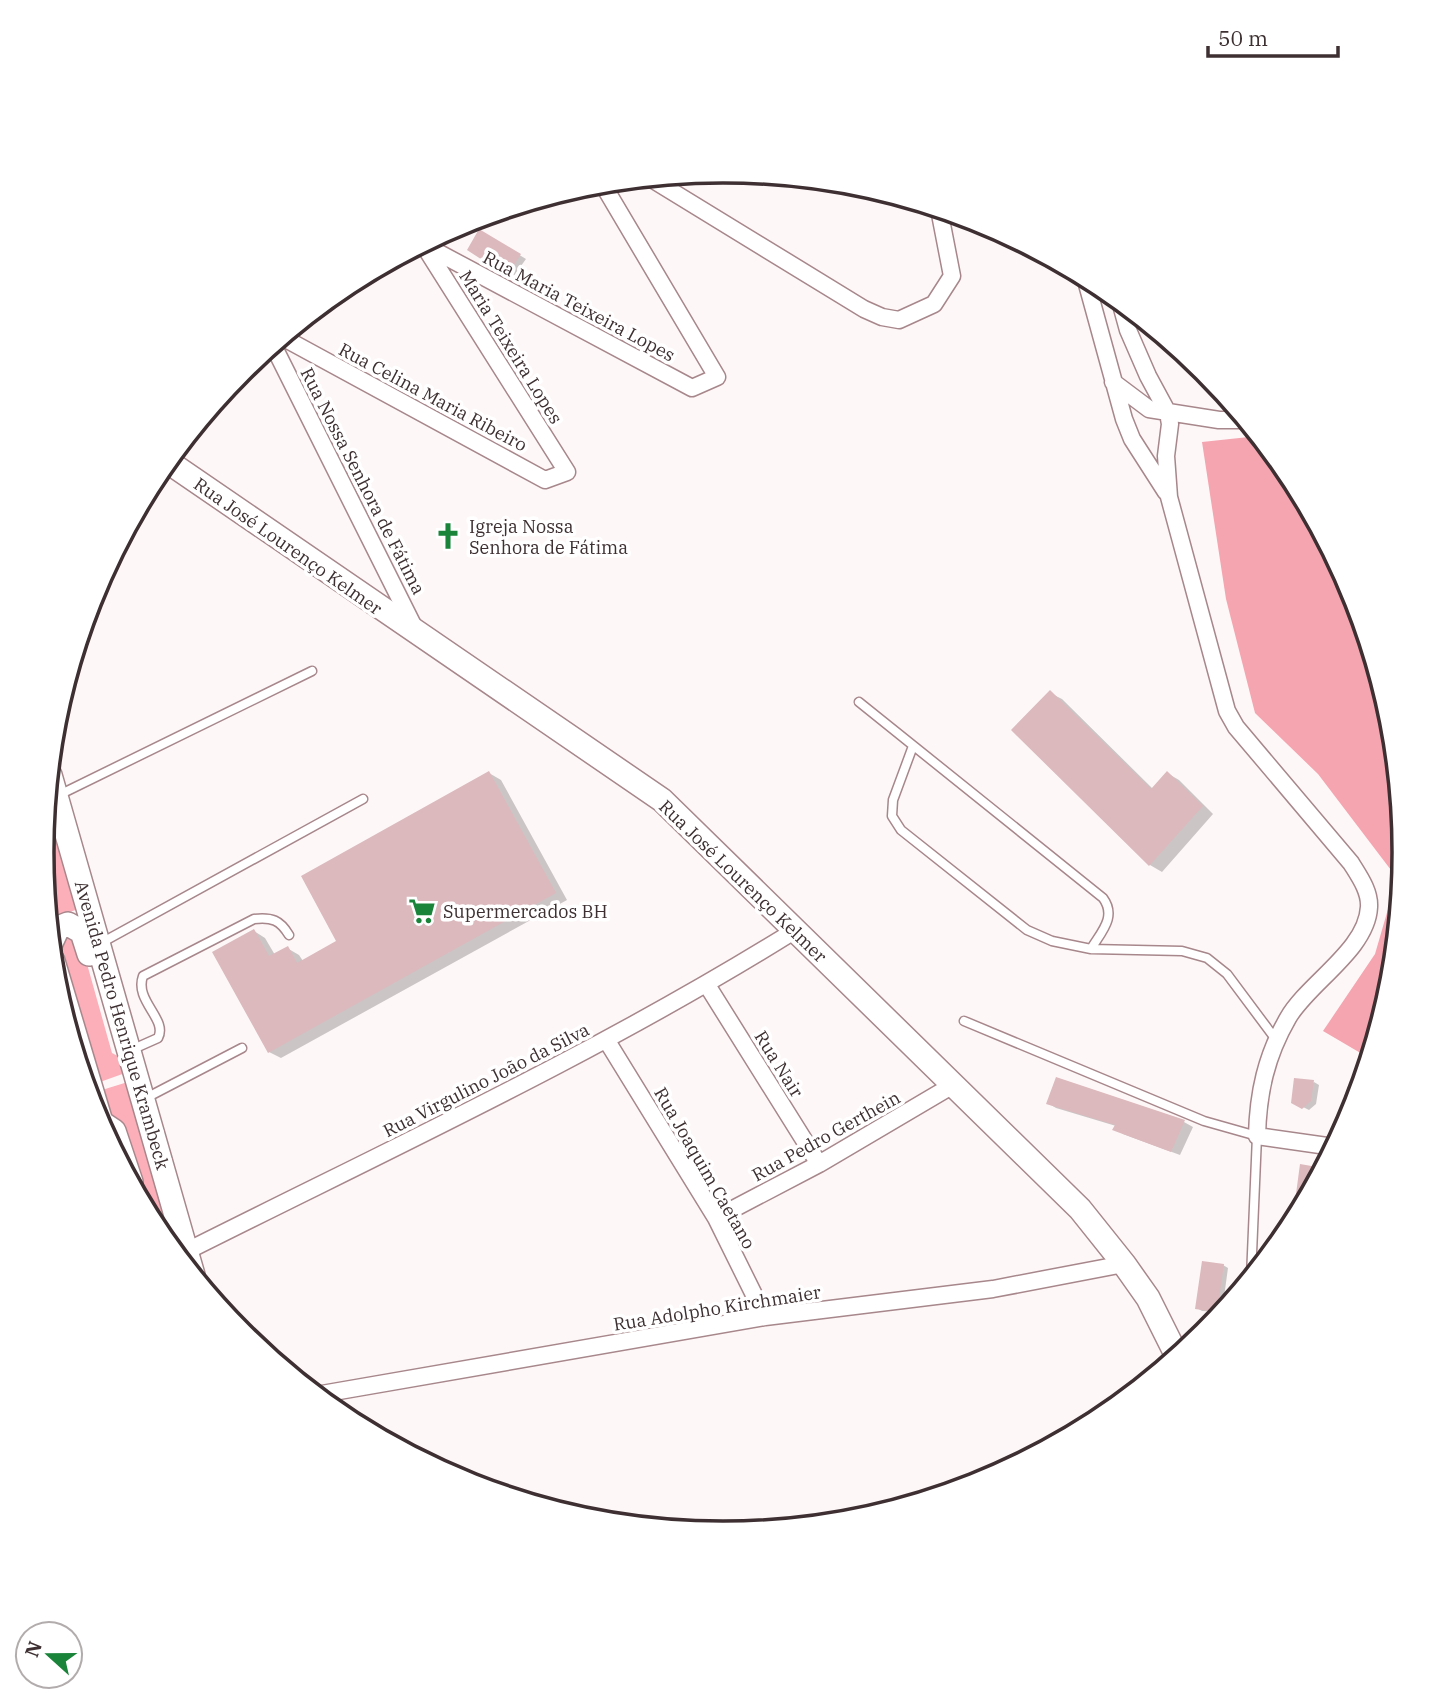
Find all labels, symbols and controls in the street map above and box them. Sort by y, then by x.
scale bar [1208,14,1338,58]
text: 50 m [1218,24,1268,52]
street label: Rua Maria Teixeira Lopes [479,246,679,366]
street label: Maria Teixeira Lopes [455,266,567,428]
street label: Rua Celina Maria Ribeiro [335,338,531,456]
street label: Rua Nossa Senhora de Fátima [296,364,430,599]
street label: Rua José Lourenço Kelmer [189,472,387,620]
place label: Igreja Nossa Senhora de Fátima [469,515,628,559]
church icon: Igreja Nossa Senhora de Fátima [433,521,463,551]
street label: Rua José Lourenço Kelmer [654,795,832,967]
street label: Avenida Pedro Henrique Krambeck [70,878,174,1173]
supermarket icon: Supermercados BH [407,896,437,926]
place label: Supermercados BH [443,900,608,923]
street label: Rua Virgulino João da Silva [379,1018,593,1142]
street label: Rua Nair [749,1026,809,1102]
street label: Rua Joaquim Caetano [649,1083,761,1253]
street label: Rua Pedro Gerthein [748,1086,904,1186]
street label: Rua Adolpho Kirchmaier [612,1280,822,1336]
north arrow [14,1620,84,1690]
text: N [19,1638,47,1660]

